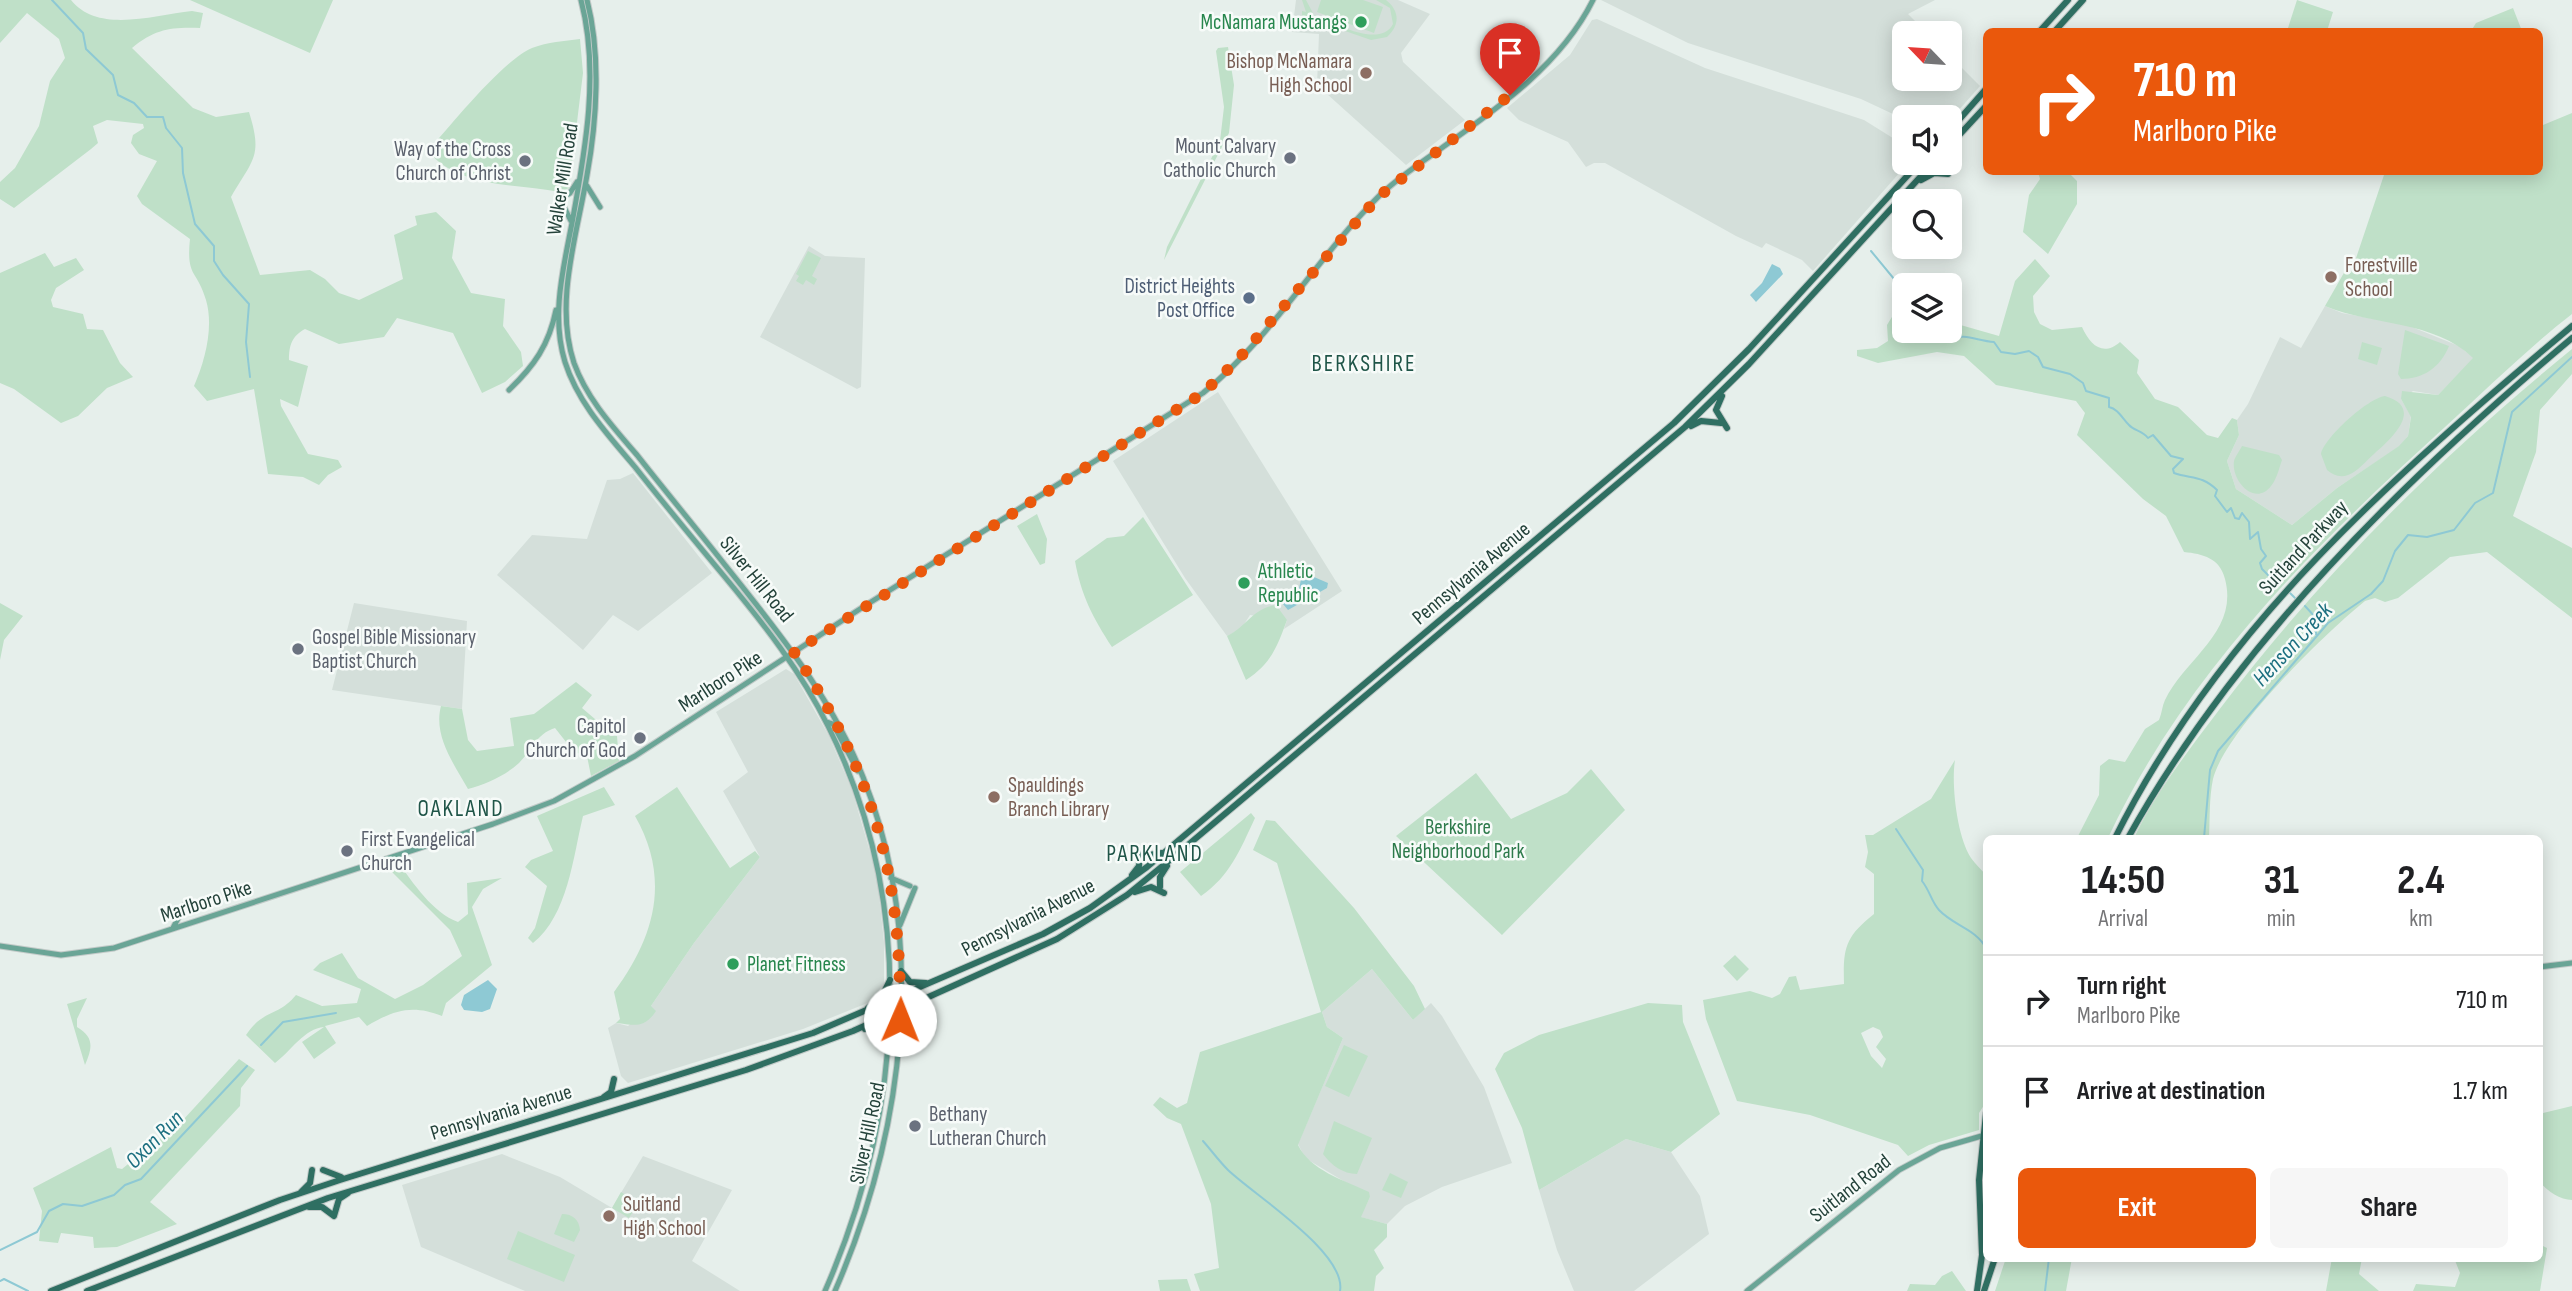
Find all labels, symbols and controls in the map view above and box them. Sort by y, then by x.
place label: McNamara Mustangs [1201,10,1347,35]
marker: McNamara Mustangs [1353,14,1369,30]
north arrow [1892,21,1962,91]
map controls [1892,21,1962,343]
pin [1480,23,1540,95]
icon: arrive [1491,34,1529,72]
place label: Bishop McNamara High School [1226,49,1352,98]
text: 710 m [2133,52,2237,111]
icon: right [2018,56,2109,147]
marker: Bishop McNamara High School [1358,65,1374,81]
button: sound [1892,105,1962,175]
text: Marlboro Pike [2133,112,2277,151]
street label: Walker Mill Road [541,121,584,237]
place label: Mount Calvary Catholic Church [1163,134,1276,183]
place label: Way of the Cross Church of Christ [394,137,511,186]
marker: Mount Calvary Catholic Church [1282,150,1298,166]
marker: Way of the Cross Church of Christ [517,153,533,169]
button: search [1892,189,1962,259]
place label: Forestville School [2345,253,2418,302]
marker: Forestville School [2323,269,2339,285]
button: layers [1892,273,1962,343]
place label: District Heights Post Office [1125,274,1235,323]
marker: District Heights Post Office [1241,290,1257,306]
district label: BERKSHIRE [1312,350,1416,378]
street label: Suitland Parkway [2253,495,2353,600]
street label: Pennsylvania Avenue [1407,517,1535,630]
street label: Silver Hill Road [714,531,799,627]
place label: Athletic Republic [1257,559,1319,608]
marker: Athletic Republic [1236,575,1252,591]
water label: Henson Creek [2247,596,2339,692]
place label: Gospel Bible Missionary Baptist Church [312,625,476,674]
marker: Gospel Bible Missionary Baptist Church [290,641,306,657]
street label: Marlboro Pike [674,645,767,718]
place label: Capitol Church of God [526,714,626,763]
marker: Capitol Church of God [632,730,648,746]
place label: Spauldings Branch Library [1008,773,1109,822]
marker: Spauldings Branch Library [986,789,1002,805]
district label: OAKLAND [417,795,505,823]
park label: Berkshire Neighborhood Park [1391,815,1525,864]
place label: First Evangelical Church [361,827,475,876]
district label: PARKLAND [1106,840,1204,868]
marker: First Evangelical Church [339,843,355,859]
text: 14:50 [2081,855,2165,906]
text: 31 [2264,855,2299,906]
text: 2.4 [2397,855,2445,906]
street label: Pennsylvania Avenue [957,873,1099,962]
street label: Marlboro Pike [157,875,255,928]
text: Arrival [2099,905,2148,933]
text: min [2267,905,2296,933]
text: km [2409,905,2433,933]
place label: Planet Fitness [747,952,846,977]
marker: Planet Fitness [725,956,741,972]
text: Turn right [2077,971,2166,1002]
icon: right [2018,982,2056,1020]
position arrow [863,983,937,1057]
text: 710 m [2456,985,2508,1016]
text: Marlboro Pike [2077,1002,2181,1030]
icon: arrive [2018,1073,2056,1111]
text: Arrive at destination [2077,1076,2265,1107]
text: 1.7 km [2453,1076,2508,1107]
street label: Pennsylvania Avenue [428,1079,575,1146]
street label: Silver Hill Road [845,1080,890,1186]
place label: Bethany Lutheran Church [929,1102,1047,1151]
water label: Oxon Run [120,1104,190,1175]
marker: Bethany Lutheran Church [907,1118,923,1134]
street label: Suitland Road [1805,1149,1896,1228]
button: Exit [2018,1168,2256,1248]
button: Share [2270,1168,2508,1248]
place label: Suitland High School [623,1192,706,1241]
marker: Suitland High School [601,1208,617,1224]

